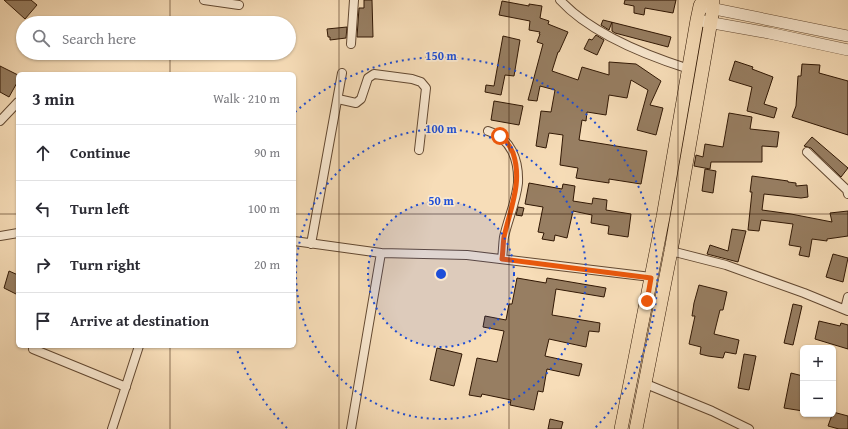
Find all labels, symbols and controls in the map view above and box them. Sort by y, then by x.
search box [16,16,296,60]
icon: search [30,27,52,49]
text: Search here [62,28,136,49]
text: 150 m [425,47,458,64]
text: 3 min [32,86,74,111]
text: Walk · 210 m [213,89,280,108]
text: 100 m [425,120,458,137]
route start [491,127,509,145]
icon: ahead [32,142,54,164]
text: Continue [70,142,131,163]
text: 90 m [254,143,280,162]
text: 50 m [428,192,454,209]
icon: left [32,198,54,220]
text: Turn left [70,198,129,219]
text: 100 m [248,199,280,218]
icon: right [32,254,54,276]
text: Turn right [70,254,141,275]
text: 20 m [254,255,280,274]
centre of rings [434,267,448,281]
route end [638,292,656,310]
icon: arrive [32,310,54,332]
text: Arrive at destination [70,310,209,331]
map controls [800,345,836,417]
button: + [800,345,836,381]
button: − [800,381,836,417]

